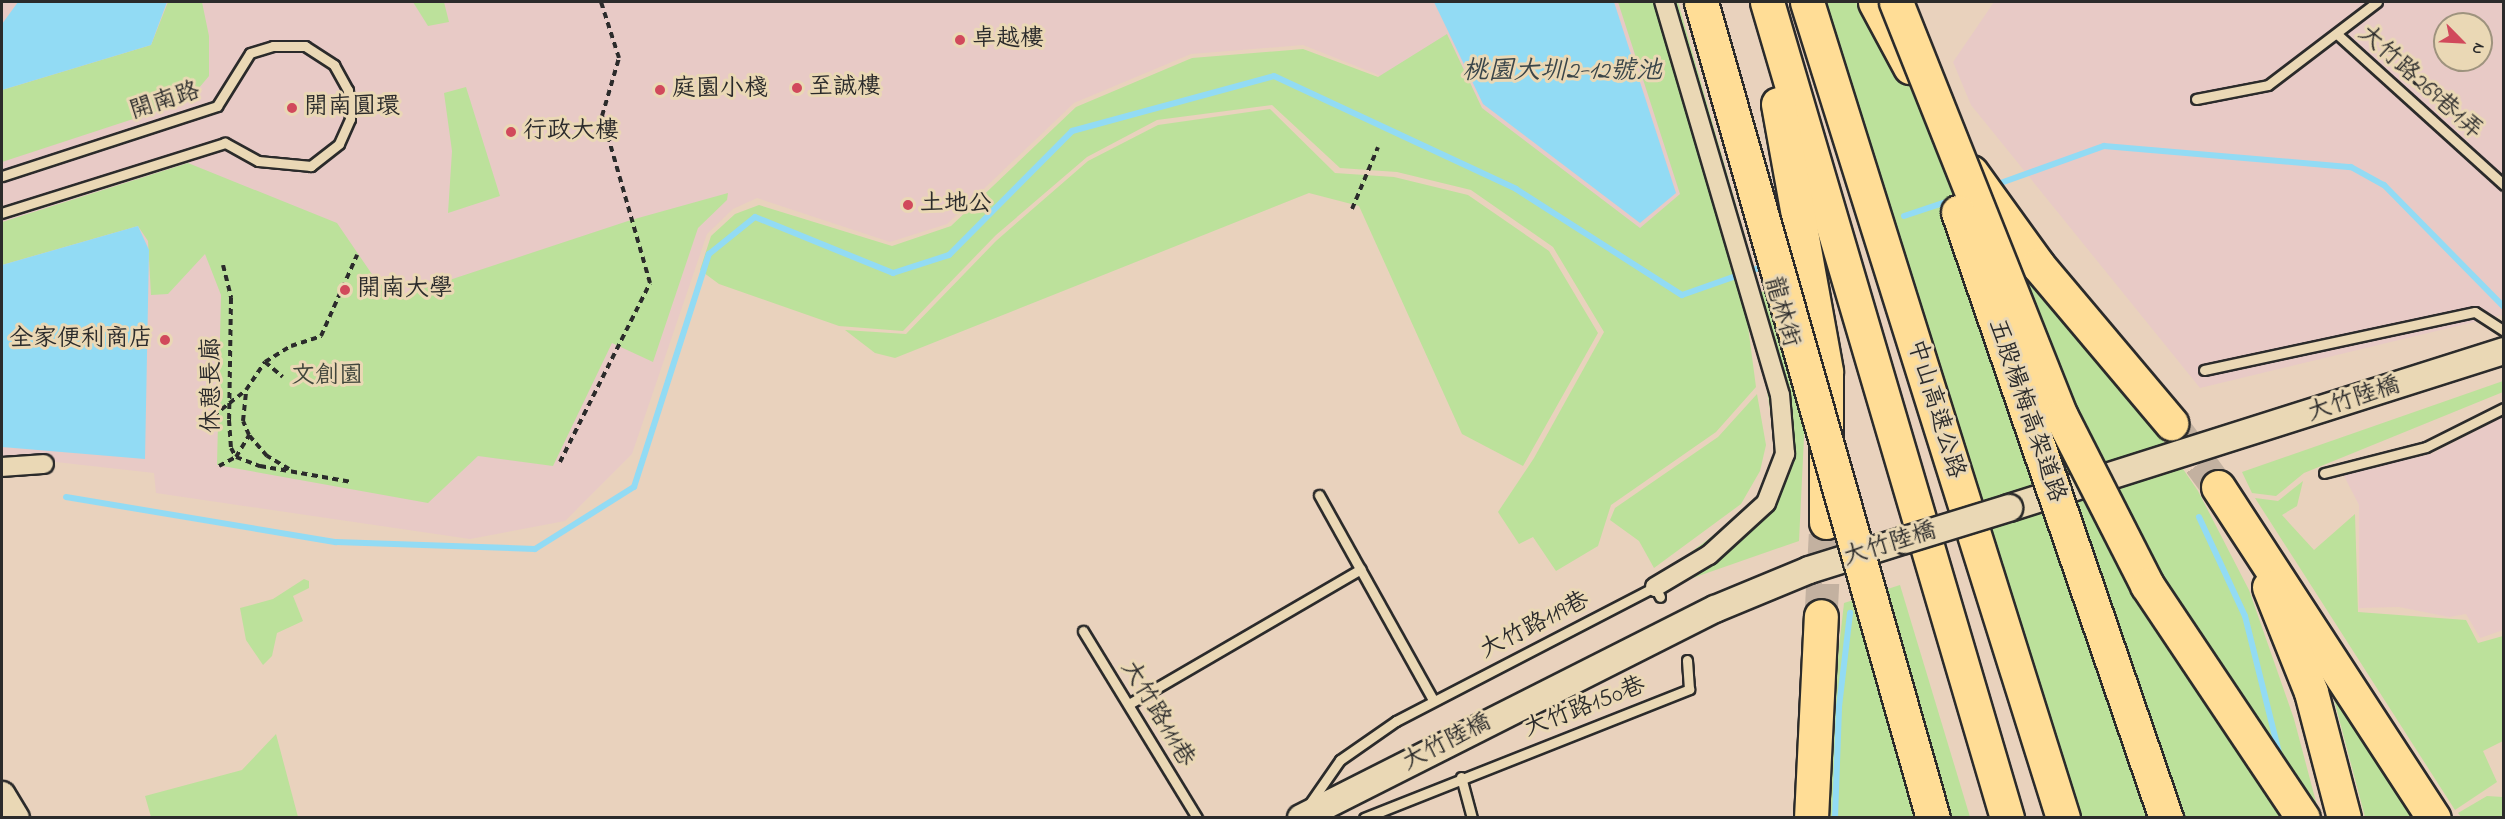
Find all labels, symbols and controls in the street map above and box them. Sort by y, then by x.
north arrow [2433,12,2493,72]
street label: 大竹路269巷1弄 [2352,20,2488,146]
place label: 卓越樓 [972,26,1044,54]
marker: 卓越樓 [953,33,967,47]
text: N [2464,39,2491,58]
water label: 桃園大圳2-12號池 [1462,57,1662,89]
place label: 至誠樓 [809,74,881,102]
place label: 庭園小棧 [672,76,768,104]
street label: 開南路 [126,77,204,127]
marker: 至誠樓 [790,81,804,95]
marker: 庭園小棧 [653,83,667,97]
place label: 開南圓環 [304,94,400,122]
marker: 開南圓環 [285,101,299,115]
place label: 行政大樓 [523,118,619,146]
marker: 行政大樓 [504,125,518,139]
place label: 土地公 [920,191,992,219]
marker: 土地公 [901,198,915,212]
street label: 龍林街 [1757,273,1805,351]
place label: 開南大學 [357,276,453,304]
marker: 開南大學 [338,283,352,297]
street label: 五股楊梅高架道路 [1981,316,2071,506]
place label: 全家便利商店 [9,326,153,354]
marker: 全家便利商店 [158,333,172,347]
street label: 中山高速公路 [1900,336,1970,482]
street label: 休憩長廊 [199,337,227,433]
park label: 文創園 [291,363,363,391]
street label: 大竹陸橋 [2304,371,2404,429]
street label: 大竹陸橋 [1840,517,1940,573]
street label: 大竹路119巷 [1476,586,1594,666]
street label: 大竹路111巷 [1114,656,1200,772]
street label: 大竹路150巷 [1520,672,1650,744]
street label: 大竹陸橋 [1398,708,1496,778]

